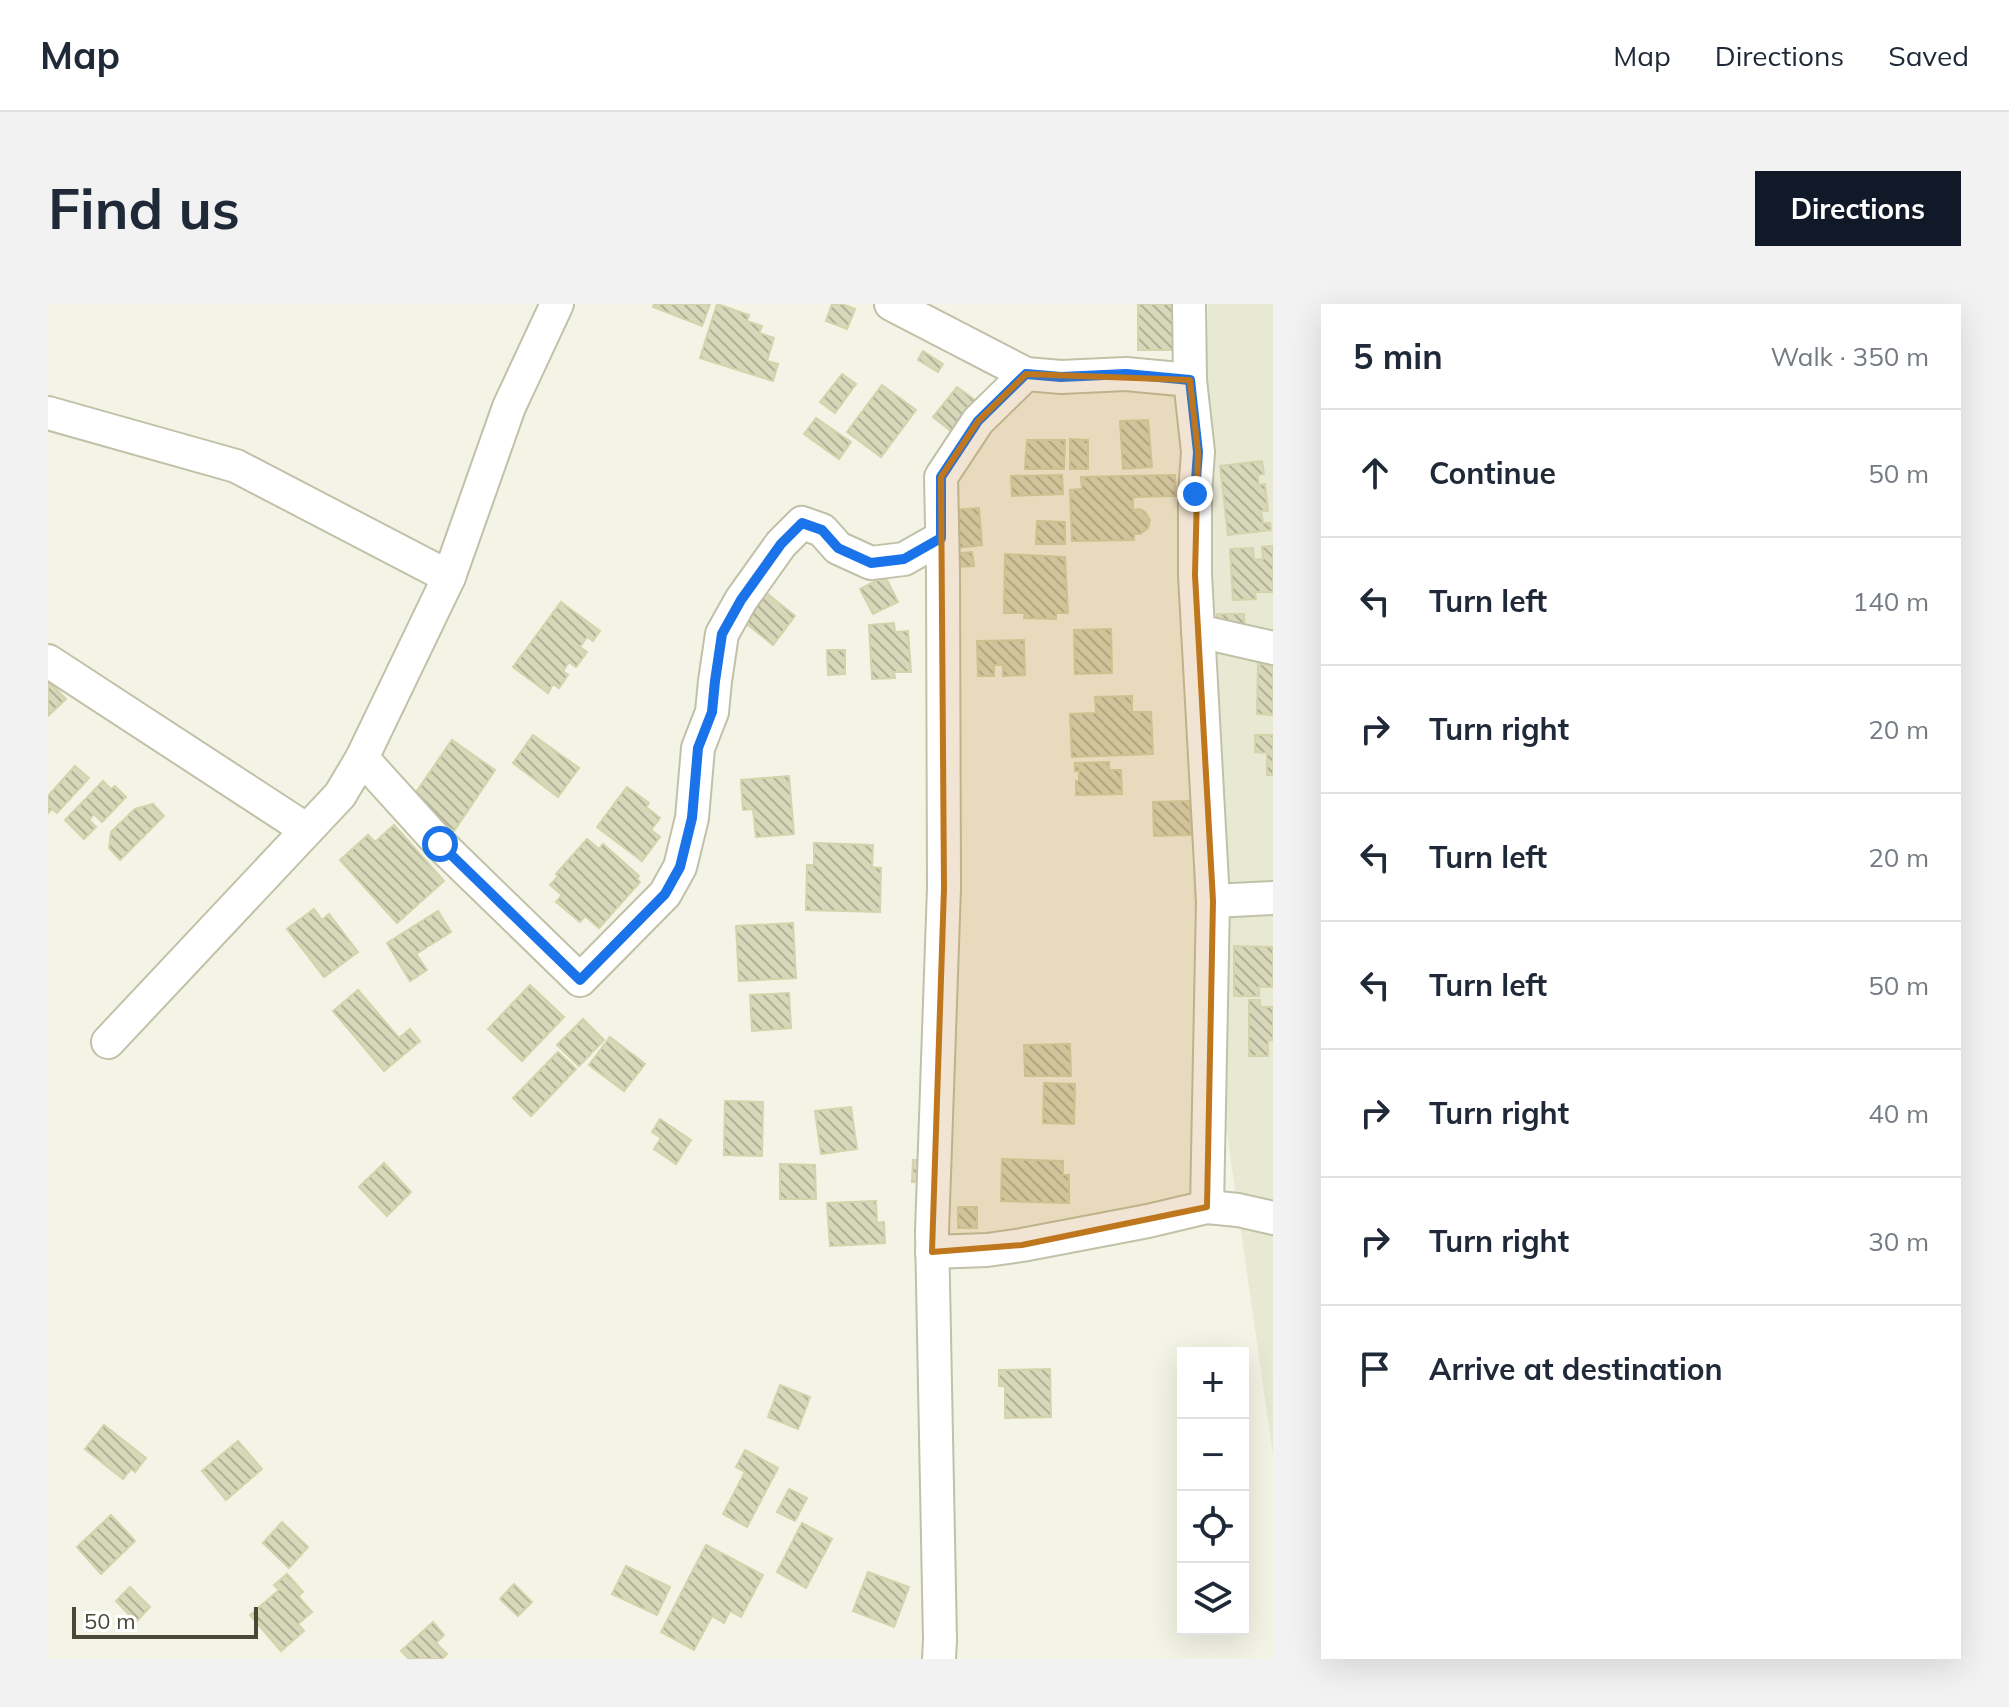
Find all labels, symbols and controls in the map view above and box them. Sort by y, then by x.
text: Map [40,31,120,79]
text: Map [1613,38,1671,73]
text: Directions [1715,38,1844,73]
text: Saved [1888,38,1969,73]
button: Directions [1755,171,1961,246]
text: Find us [48,173,240,243]
text: 5 min [1353,335,1443,378]
text: Walk · 350 m [1770,340,1929,373]
icon: ahead [1353,451,1397,495]
text: Continue [1429,454,1556,492]
text: 50 m [1868,457,1929,490]
route end [1177,476,1213,512]
icon: left [1353,579,1397,623]
text: Turn left [1429,582,1547,620]
text: 140 m [1853,585,1929,618]
icon: right [1353,707,1397,751]
text: Turn right [1429,710,1569,748]
text: 20 m [1868,713,1929,746]
route start [422,826,458,862]
icon: left [1353,835,1397,879]
text: Turn left [1429,838,1547,876]
text: 20 m [1868,841,1929,874]
icon: left [1353,963,1397,1007]
text: Turn left [1429,966,1547,1004]
text: 50 m [1868,969,1929,1002]
icon: right [1353,1091,1397,1135]
text: Turn right [1429,1094,1569,1132]
text: 40 m [1868,1097,1929,1130]
icon: right [1353,1219,1397,1263]
text: Turn right [1429,1222,1569,1260]
text: 30 m [1868,1225,1929,1258]
map controls [1177,1347,1249,1635]
button: + [1177,1347,1249,1419]
icon: arrive [1353,1347,1397,1391]
text: Arrive at destination [1429,1350,1723,1388]
button: − [1177,1419,1249,1491]
button: locate [1177,1491,1249,1563]
button: layers [1177,1563,1249,1635]
scale bar [72,1603,258,1639]
text: 50 m [84,1607,135,1635]

